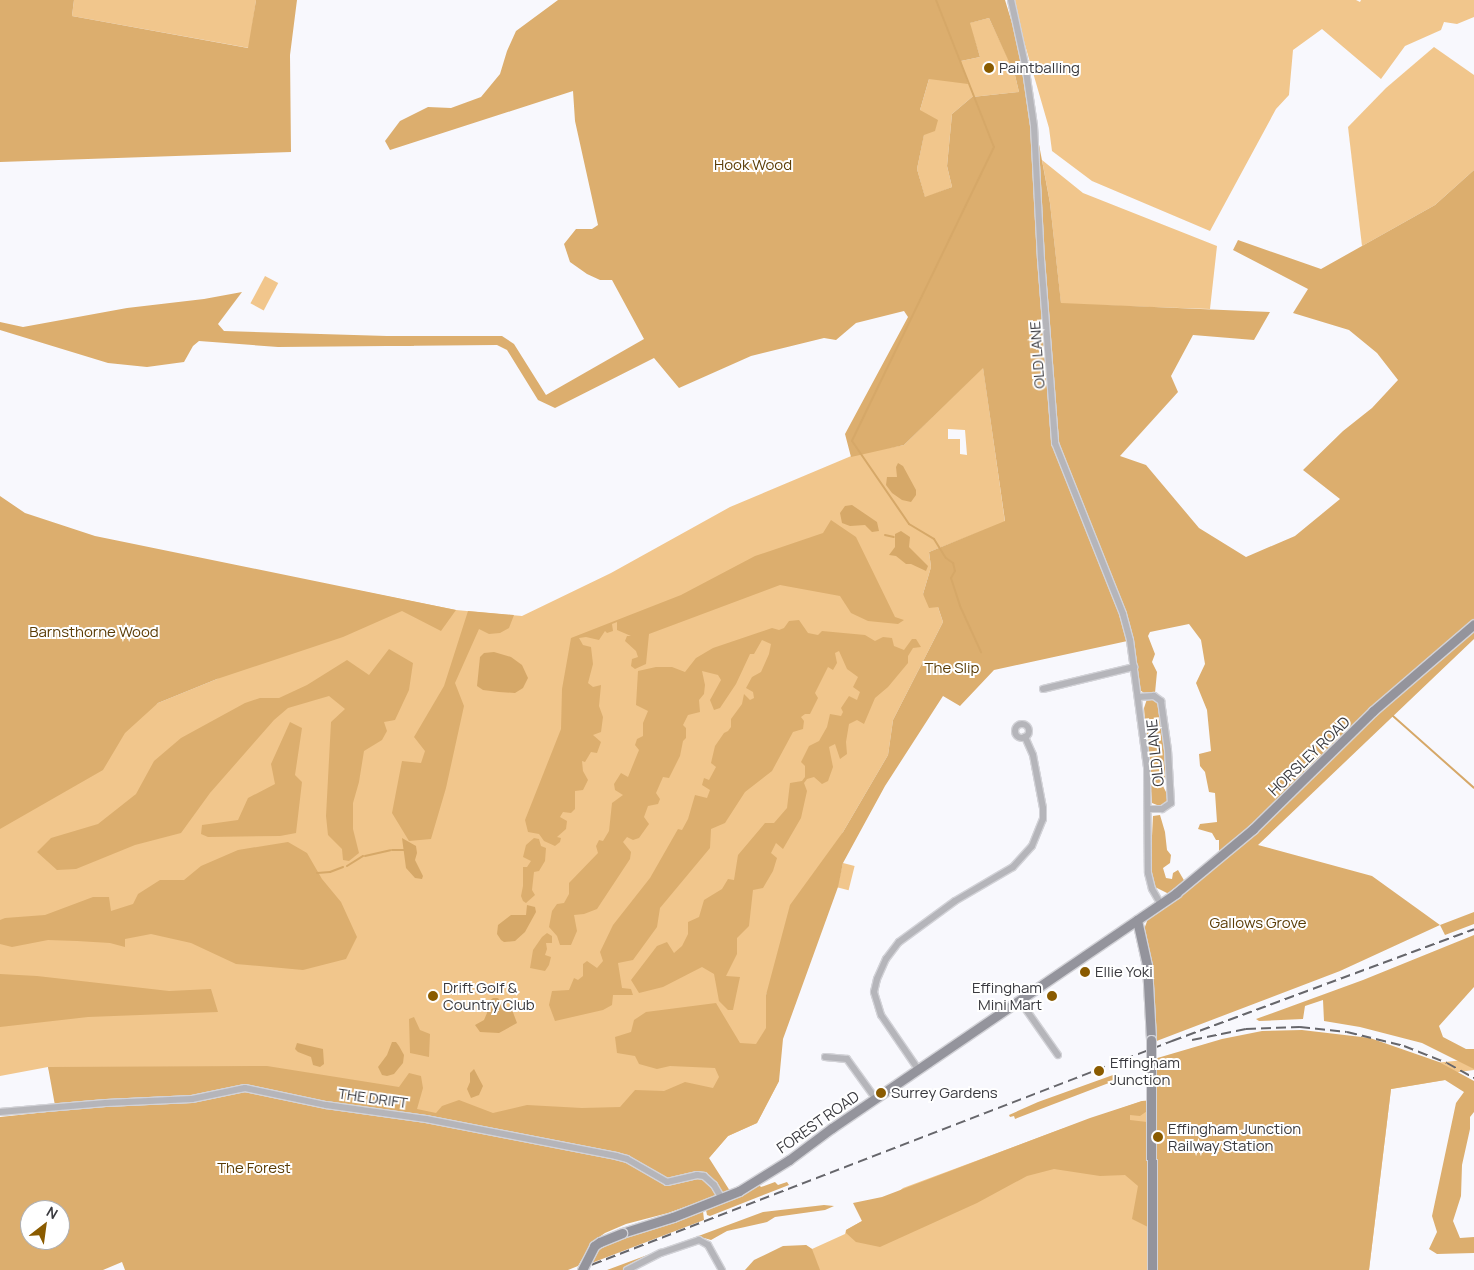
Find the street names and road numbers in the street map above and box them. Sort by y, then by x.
street label: OLD LANE [1026,321,1048,389]
street label: HORSLEY ROAD [1264,712,1354,800]
street label: OLD LANE [1143,718,1167,788]
street label: THE DRIFT [337,1084,409,1112]
street label: FOREST ROAD [773,1087,863,1157]

